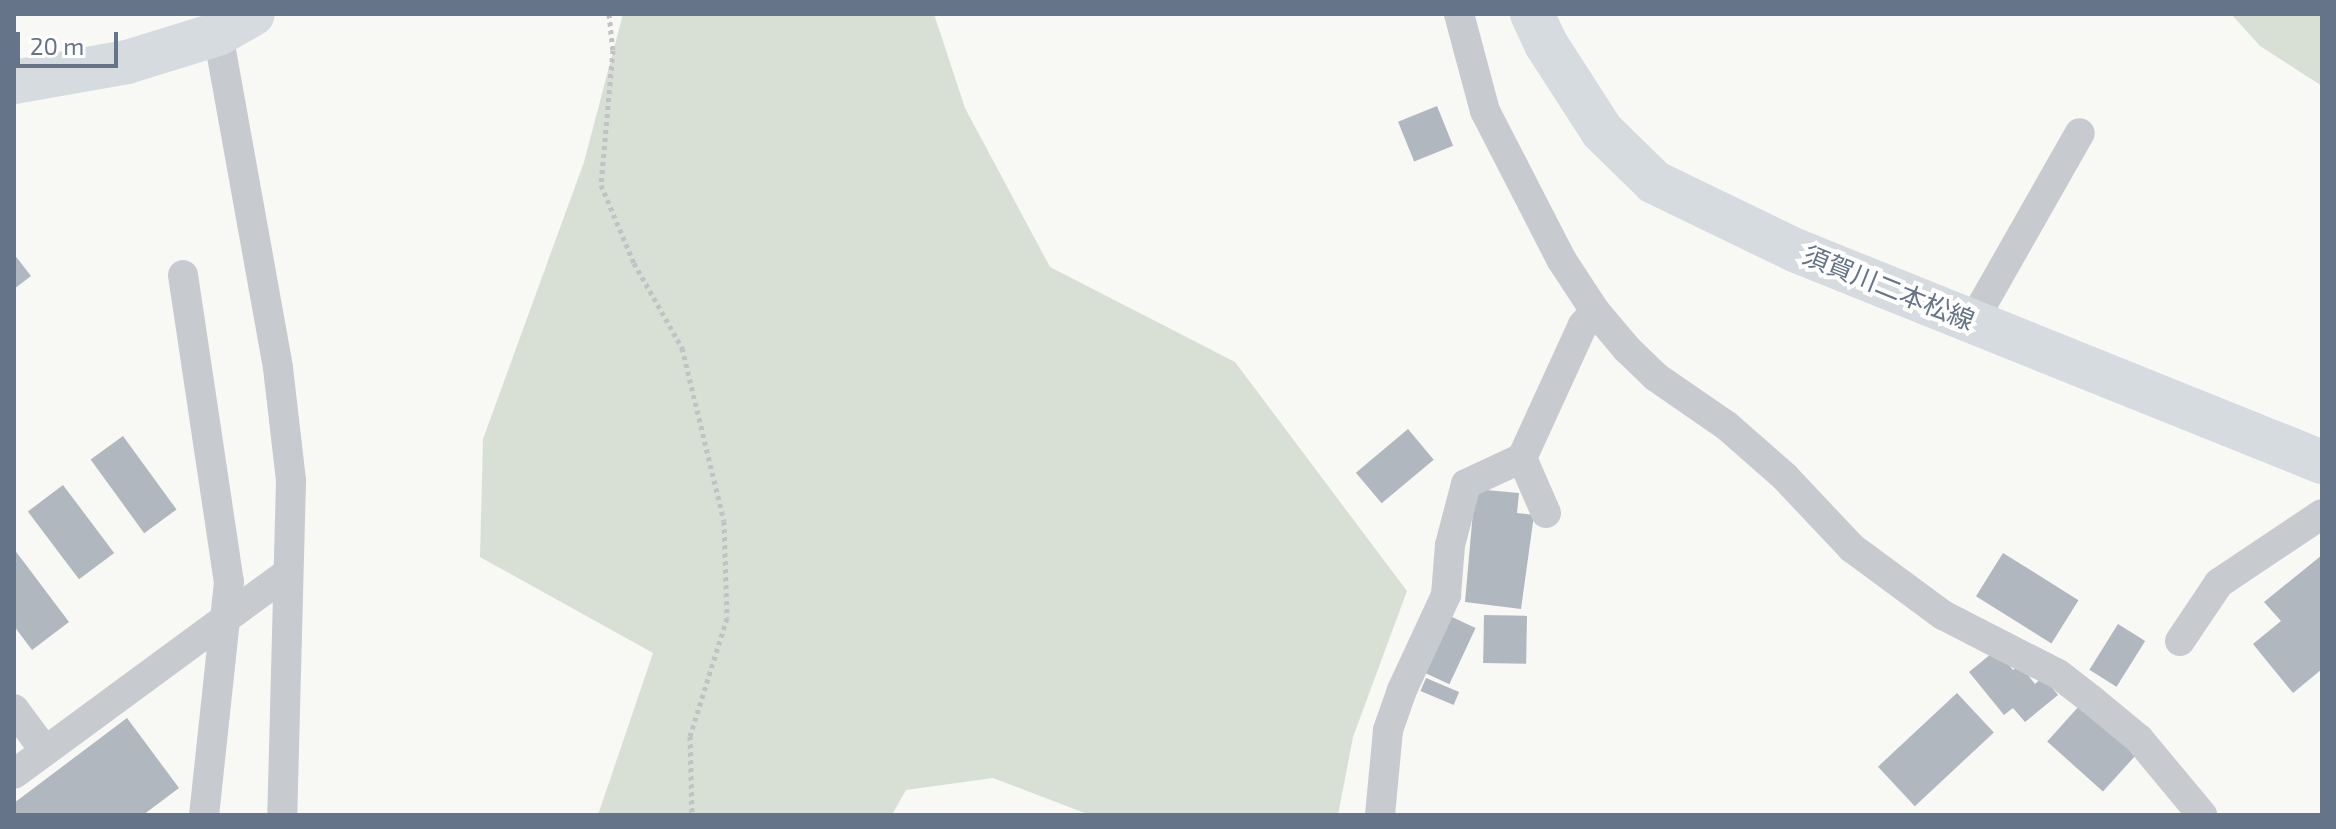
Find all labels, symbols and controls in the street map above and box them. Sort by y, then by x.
scale bar [20,16,122,66]
text: 20 m [30,31,84,60]
street label: 須賀川二本松線 [1799,238,1979,336]

